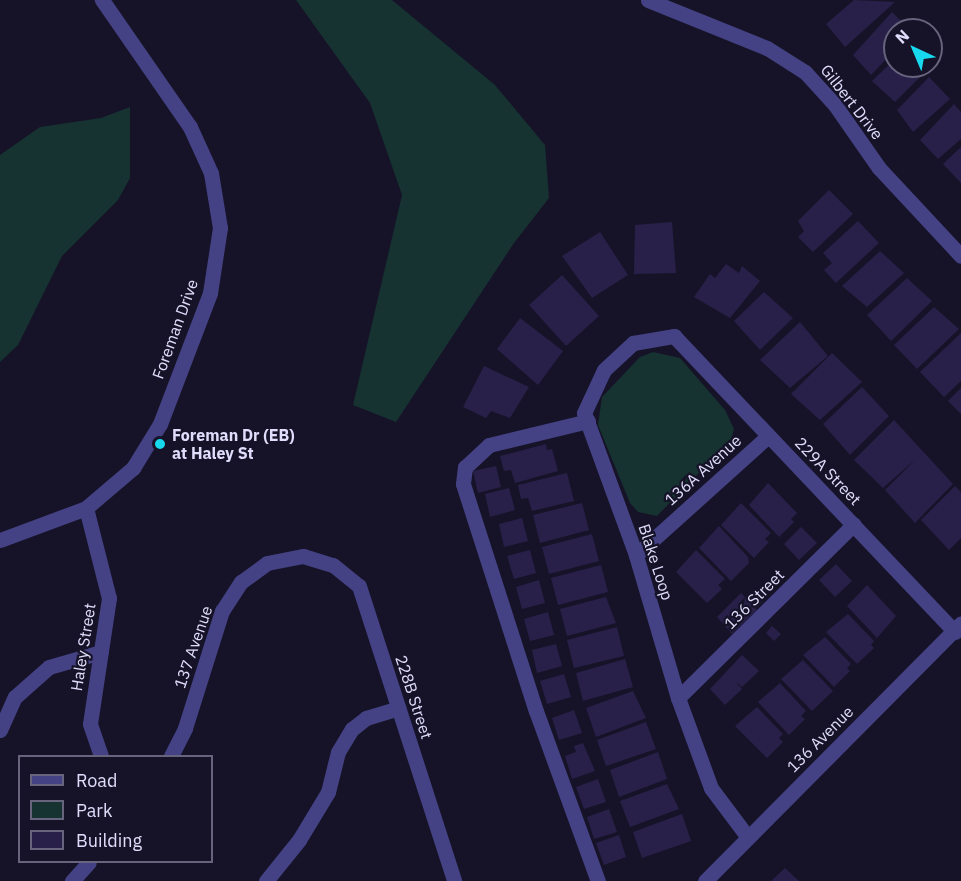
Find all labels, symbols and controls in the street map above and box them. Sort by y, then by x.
north arrow [883,18,943,78]
text: N [891,25,913,48]
street label: Gilbert Drive [817,61,887,143]
street label: Foreman Drive [148,277,202,381]
place label: Foreman Dr (EB) at Haley St [172,425,295,463]
street label: 136A Avenue [661,431,745,509]
street label: 229A Street [791,433,865,509]
marker: Foreman Dr (EB) at Haley St [153,437,167,451]
street label: Blake Loop [635,521,677,603]
street label: 136 Street [720,565,788,633]
street label: Haley Street [67,602,99,692]
street label: 137 Avenue [170,603,216,691]
street label: 228B Street [391,653,437,741]
street label: 136 Avenue [783,702,857,776]
legend [18,755,213,863]
text: Road [76,769,117,792]
text: Park [76,799,112,822]
text: Building [76,829,142,852]

